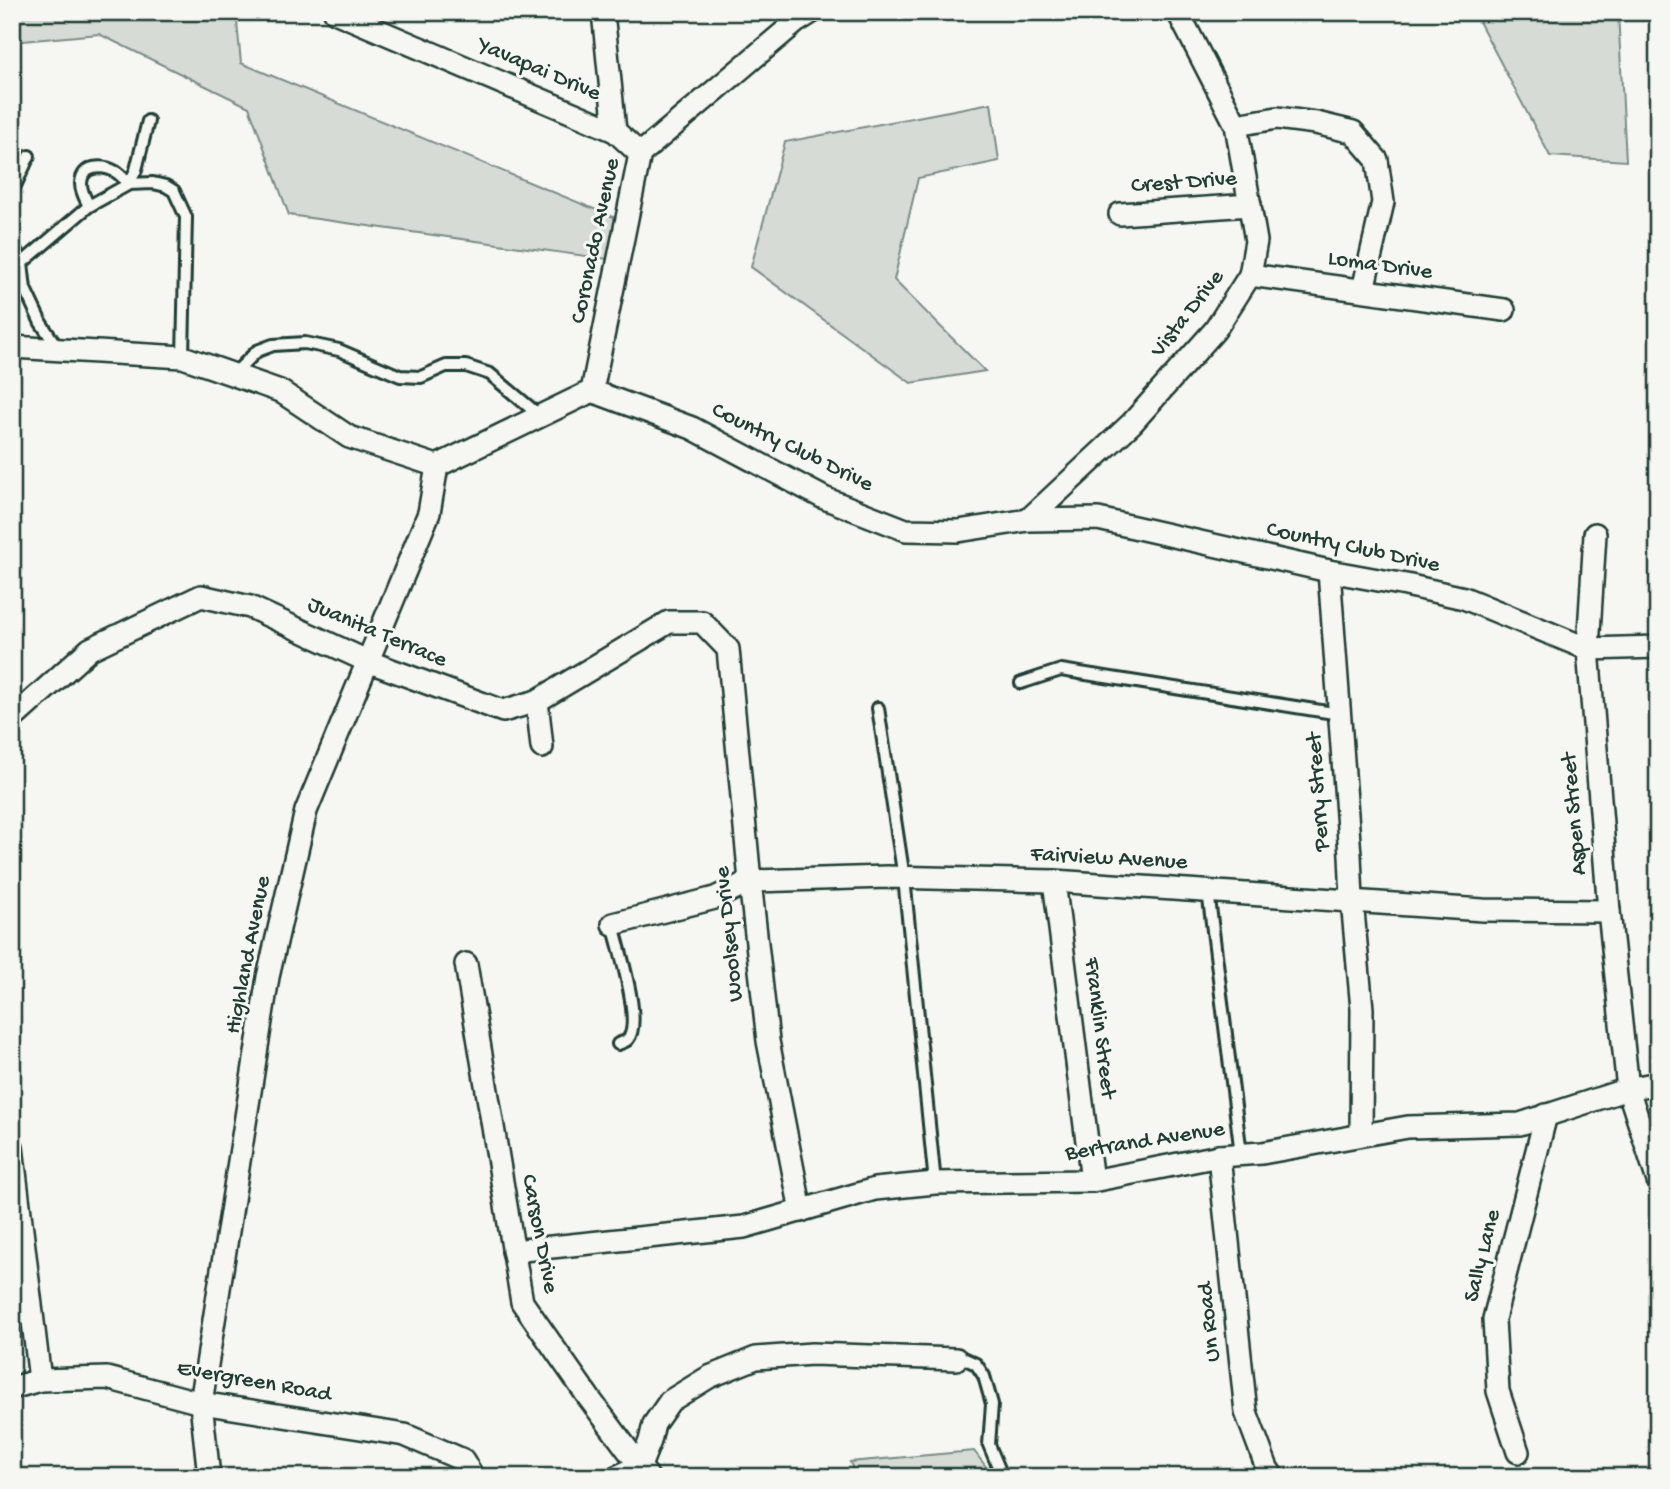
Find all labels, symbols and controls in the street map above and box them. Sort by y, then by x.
street label: Yavapai Drive [472,31,606,108]
street label: Coronado Avenue [565,155,627,326]
street label: Crest Drive [1130,166,1239,200]
street label: Loma Drive [1326,245,1435,287]
street label: Vista Drive [1145,264,1231,364]
street label: Country Club Drive [707,397,878,499]
street label: Country Club Drive [1264,516,1443,580]
street label: Juanita Terrace [303,592,452,675]
street label: Perry Street [1301,730,1337,853]
street label: Aspen Street [1556,750,1594,876]
street label: Fairview Avenue [1029,841,1189,877]
street label: Woolsey Drive [709,864,751,1003]
street label: Highland Avenue [220,873,278,1036]
street label: Franklin Street [1077,955,1121,1102]
street label: Bertrand Avenue [1062,1116,1228,1168]
street label: Carson Drive [514,1172,564,1297]
street label: Sally Lane [1458,1206,1508,1305]
street label: Un Road [1192,1279,1228,1363]
street label: Evergreen Road [175,1355,335,1409]

